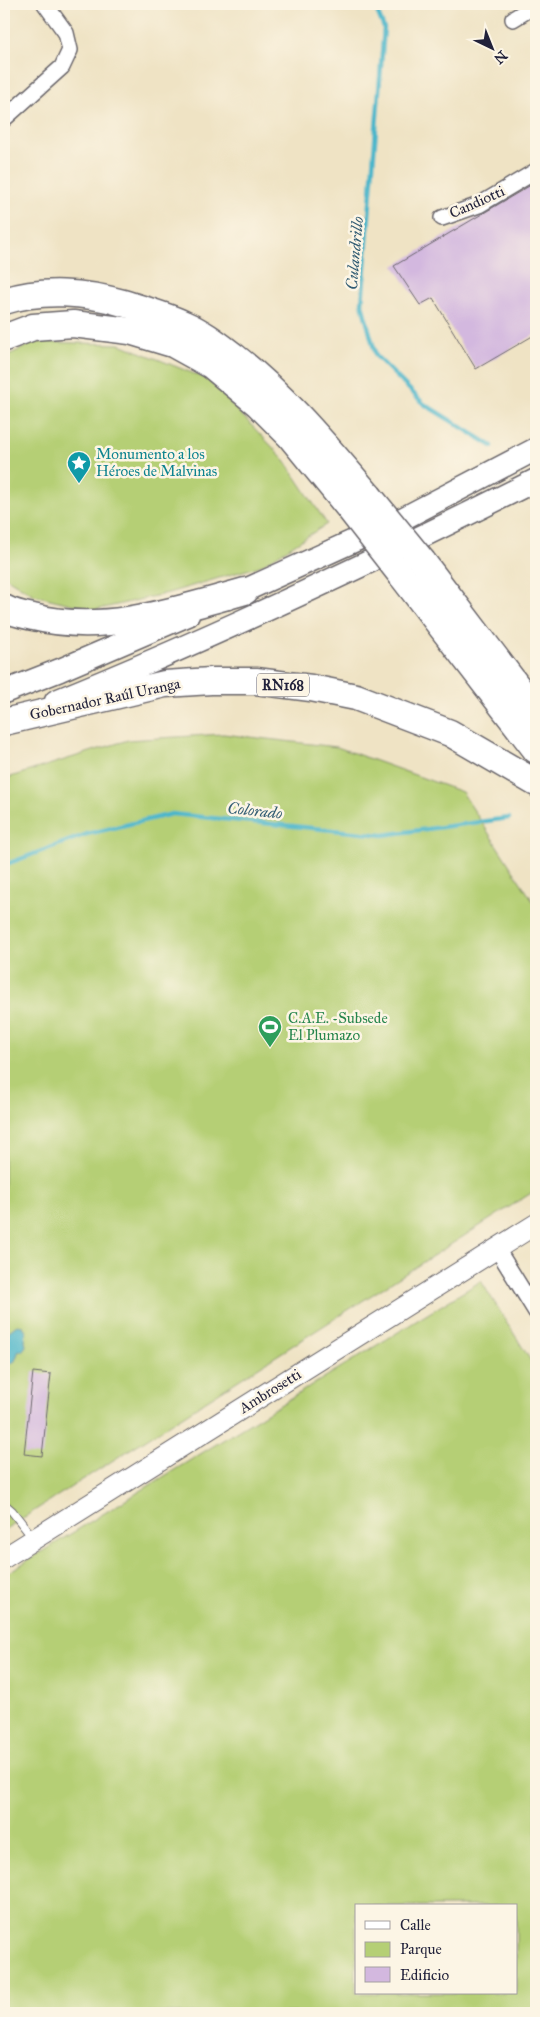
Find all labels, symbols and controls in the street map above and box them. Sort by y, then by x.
north arrow [468,22,518,72]
text: N [490,47,511,67]
street label: Candiotti [447,182,507,222]
water label: Culandrillo [342,216,367,291]
place label: Monumento a los Héroes de Malvinas [96,445,217,480]
place icon: Monumento a los Héroes de Malvinas [66,450,92,484]
street label: Gobernador Raúl Uranga [28,674,183,724]
road number: RN168 [257,674,309,696]
water label: Colorado [226,798,283,823]
place label: C.A.E. -Subsede El Plumazo [288,1009,388,1044]
sports icon: C.A.E. -Subsede El Plumazo [257,1014,283,1048]
street label: Ambrosetti [235,1365,304,1418]
legend [355,1904,518,1994]
text: Calle [400,1916,431,1934]
text: Parque [400,1940,442,1959]
text: Edificio [400,1966,449,1984]

